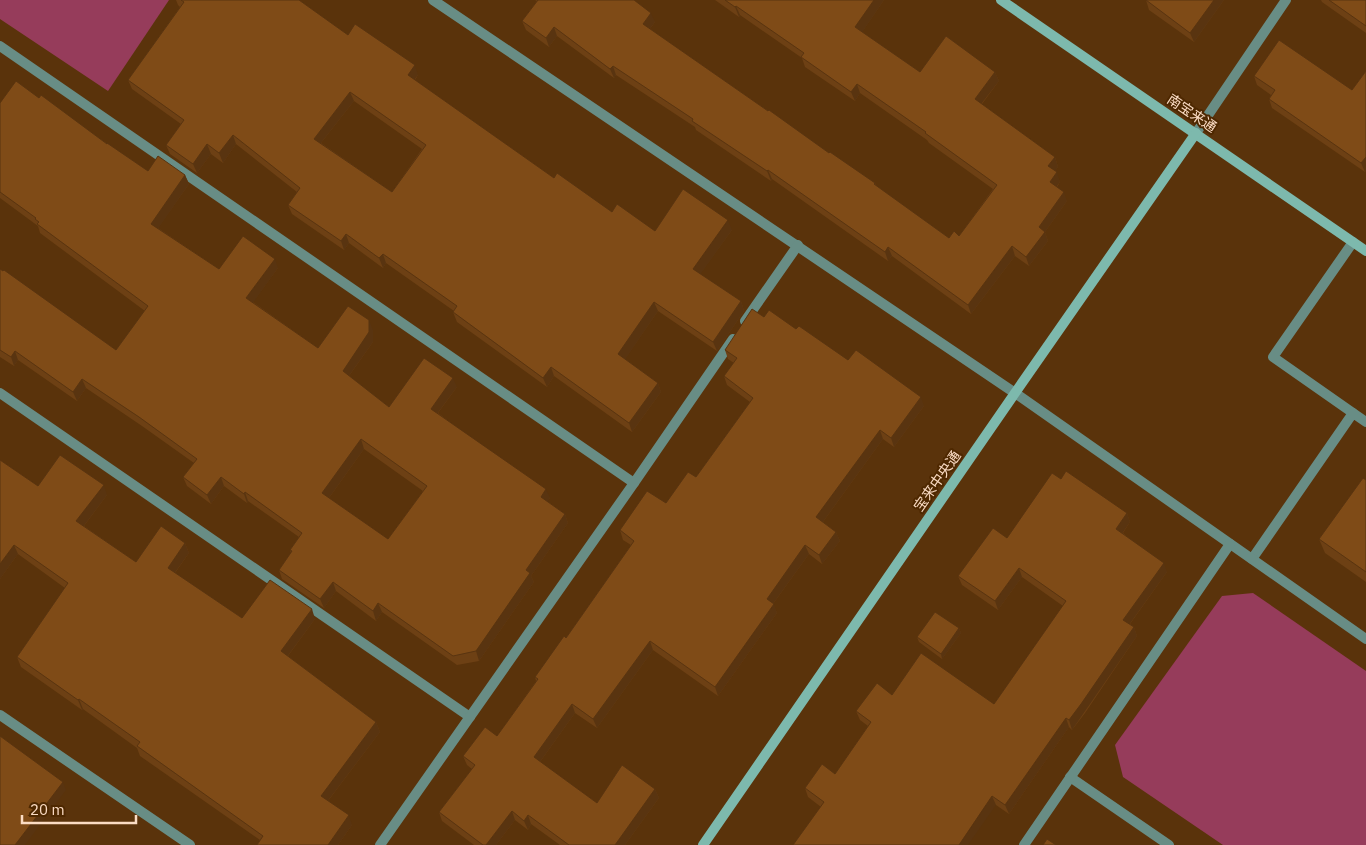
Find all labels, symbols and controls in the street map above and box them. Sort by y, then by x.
street label: 南宝来通 [1164,90,1220,136]
street label: 宝来中央通 [910,447,964,515]
scale bar [22,792,136,824]
text: 20 m [30,800,65,819]

